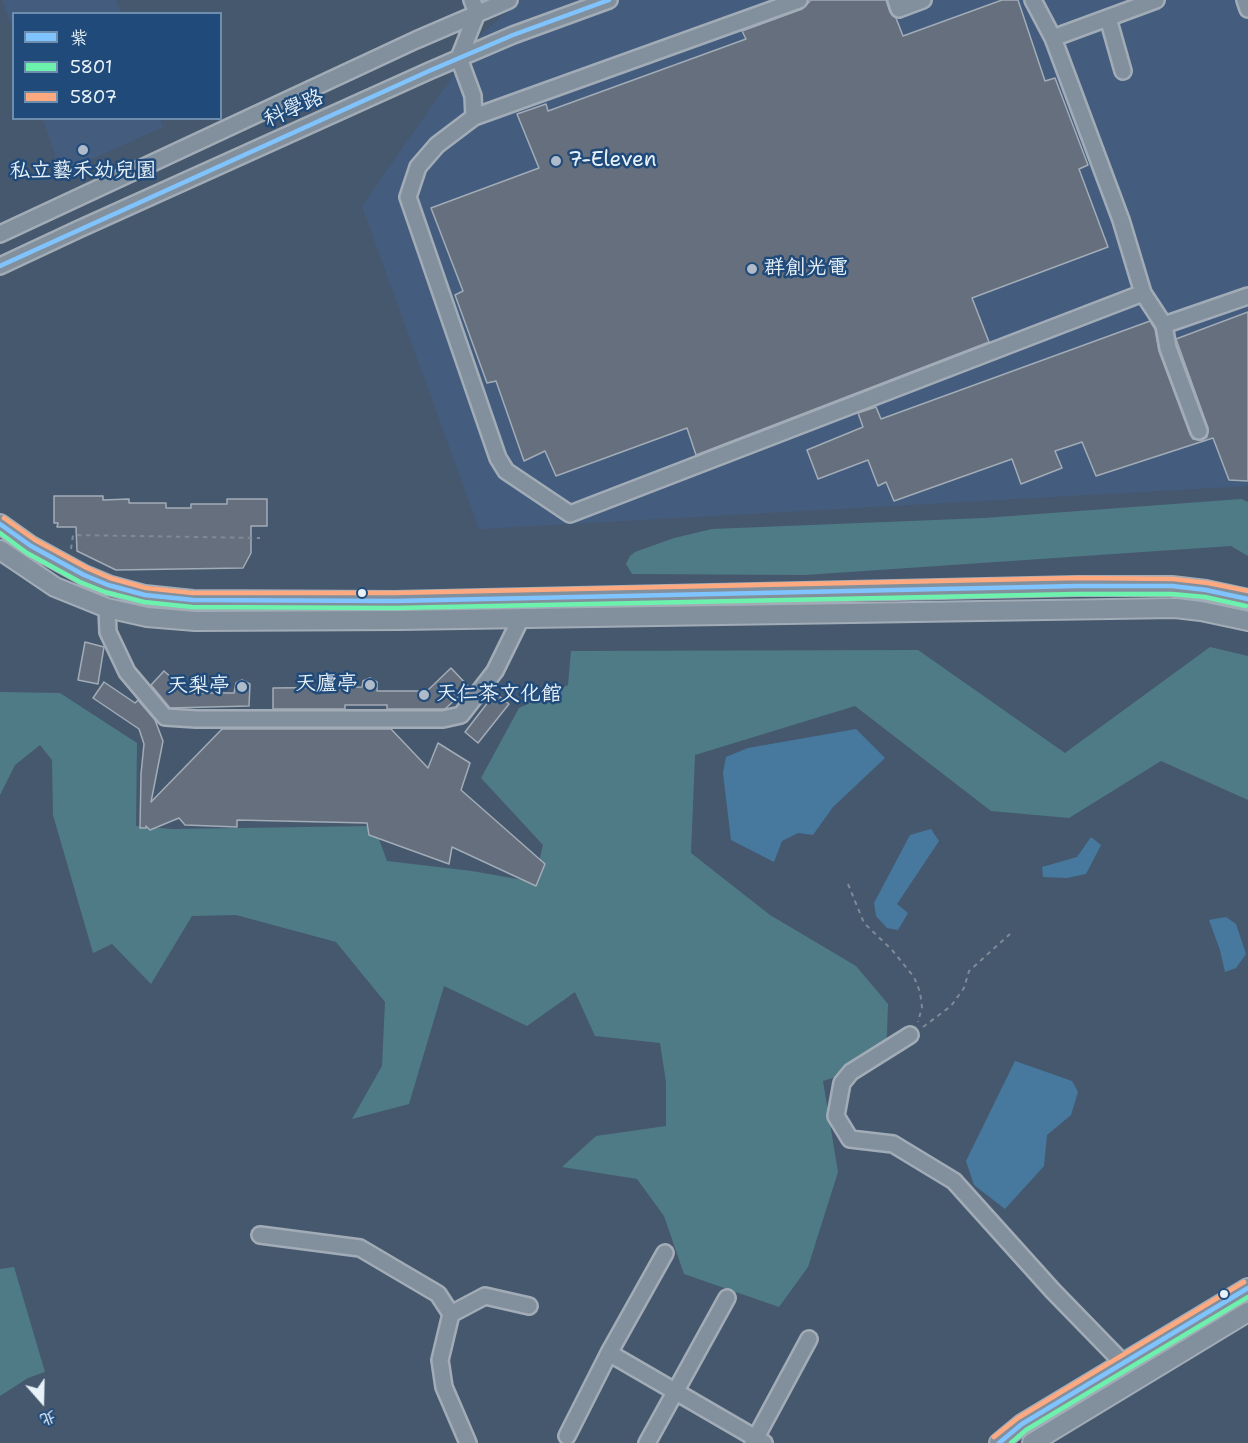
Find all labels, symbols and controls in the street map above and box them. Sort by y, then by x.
legend [12,12,222,120]
text: 紫 [70,26,88,50]
text: 5801 [70,55,112,79]
text: 5807 [70,85,117,109]
street label: 科學路 [260,85,328,133]
marker: 私立藝禾幼兒園 [76,143,90,157]
place label: 7-Eleven [568,148,657,174]
marker: 7-Eleven [549,154,563,168]
place label: 私立藝禾幼兒園 [10,159,156,185]
place label: 群創光電 [764,256,848,282]
marker: 群創光電 [745,262,759,276]
unlabelled marker [356,587,368,599]
place label: 天廬亭 [295,672,358,698]
place label: 天梨亭 [167,674,230,700]
marker: 天廬亭 [363,678,377,692]
marker: 天梨亭 [235,680,249,694]
place label: 天仁茶文化館 [436,682,562,708]
marker: 天仁茶文化館 [417,688,431,702]
unlabelled marker [1218,1288,1230,1300]
north arrow [12,1371,72,1431]
text: 北 [37,1406,59,1431]

